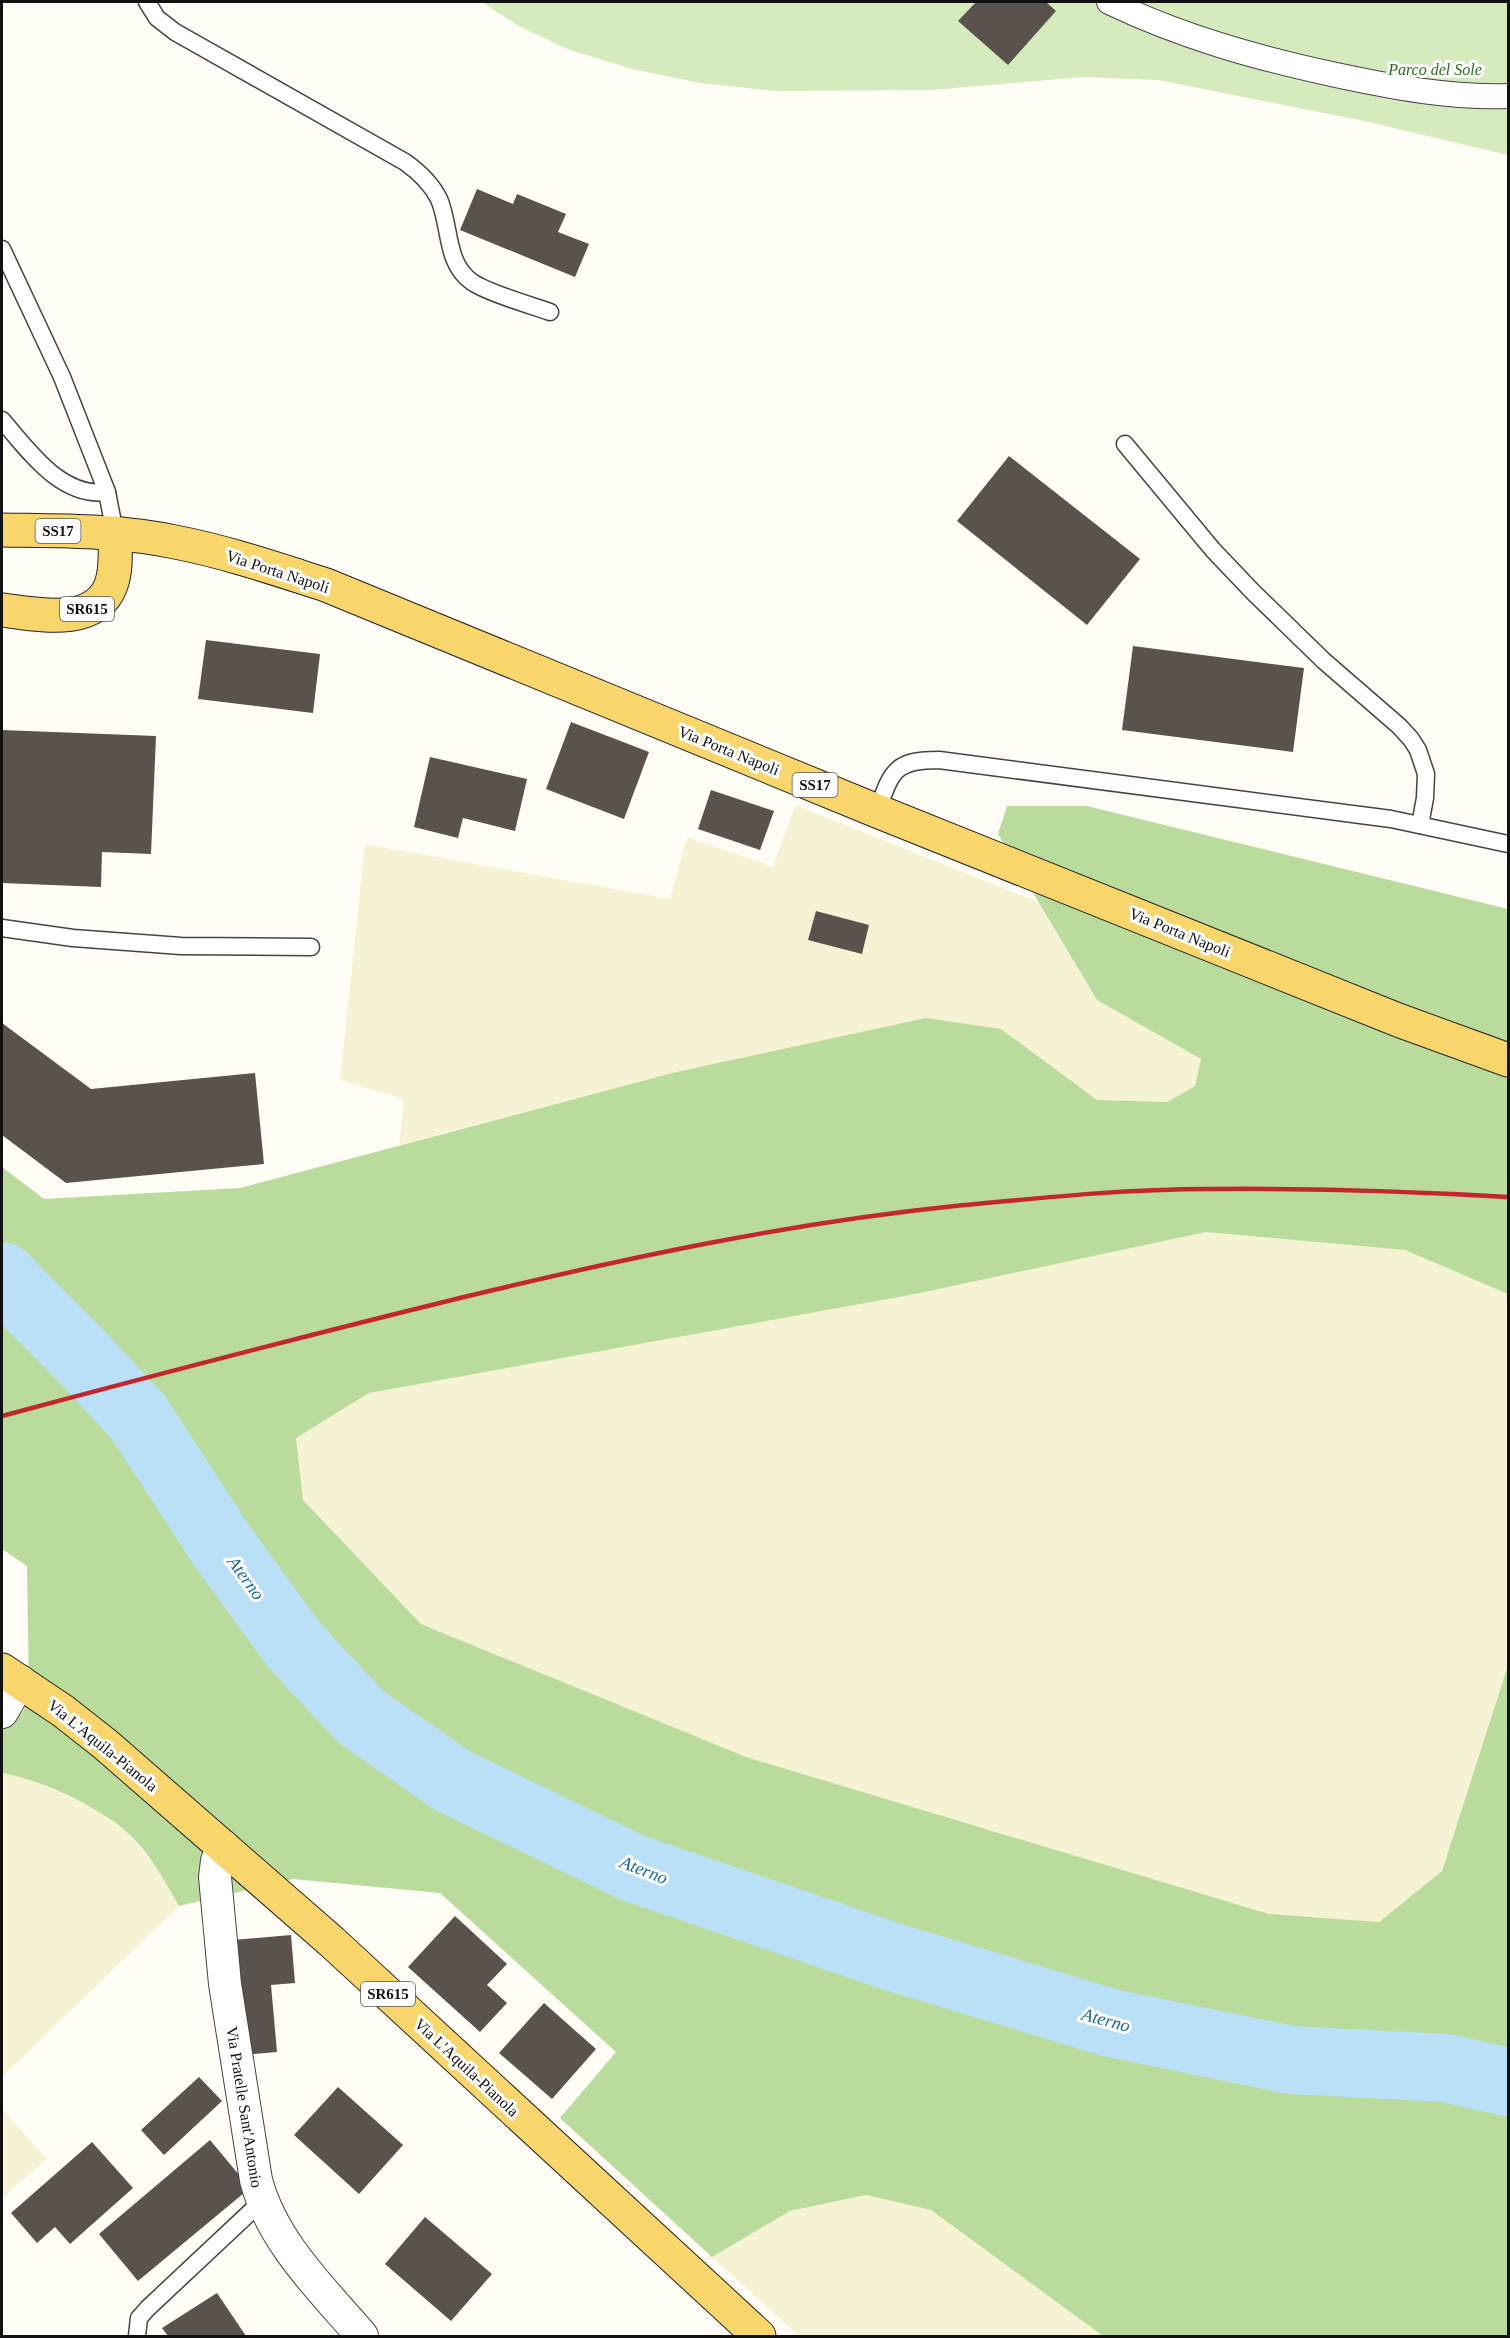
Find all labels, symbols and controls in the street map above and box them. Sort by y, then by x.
park label: Parco del Sole [1387,61,1482,78]
road number: SS17 [36,519,80,543]
street label: Via Porta Napoli [224,547,332,597]
road number: SR615 [60,597,114,621]
street label: Via Porta Napoli [675,722,782,780]
road number: SS17 [792,773,838,797]
street label: Via Porta Napoli [1126,904,1233,962]
water label: Aterno [223,1551,268,1604]
street label: Via L'Aquila-Pianola [44,1696,161,1795]
water label: Aterno [617,1852,670,1888]
road number: SR615 [361,1982,415,2006]
water label: Aterno [1079,2004,1132,2036]
street label: Via L'Aquila-Pianola [411,2015,522,2121]
street label: Via Pratelle Sant'Antonio [223,2025,266,2189]

